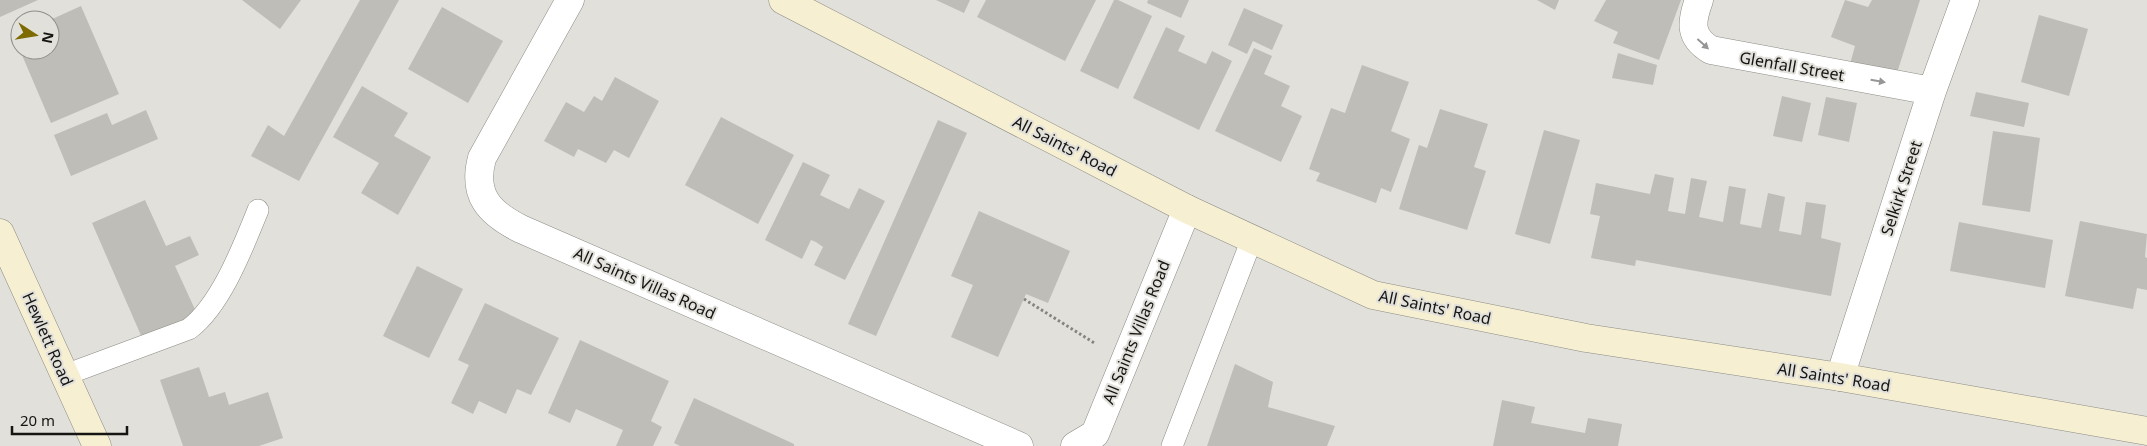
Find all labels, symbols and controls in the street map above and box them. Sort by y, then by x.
north arrow [10,10,60,60]
text: N [38,30,59,45]
one-way arrow [1697,38,1709,50]
street label: Glenfall Street [1738,46,1846,86]
one-way arrow [1870,77,1886,85]
street label: All Saints' Road [1009,110,1121,182]
street label: Selkirk Street [1875,138,1927,238]
street label: All Saints Villas Road [571,242,719,324]
street label: All Saints Villas Road [1097,257,1175,407]
street label: All Saints' Road [1377,284,1493,330]
street label: Hewlett Road [18,289,78,389]
street label: All Saints' Road [1776,357,1892,397]
scale bar [12,404,128,436]
text: 20 m [20,410,55,430]

